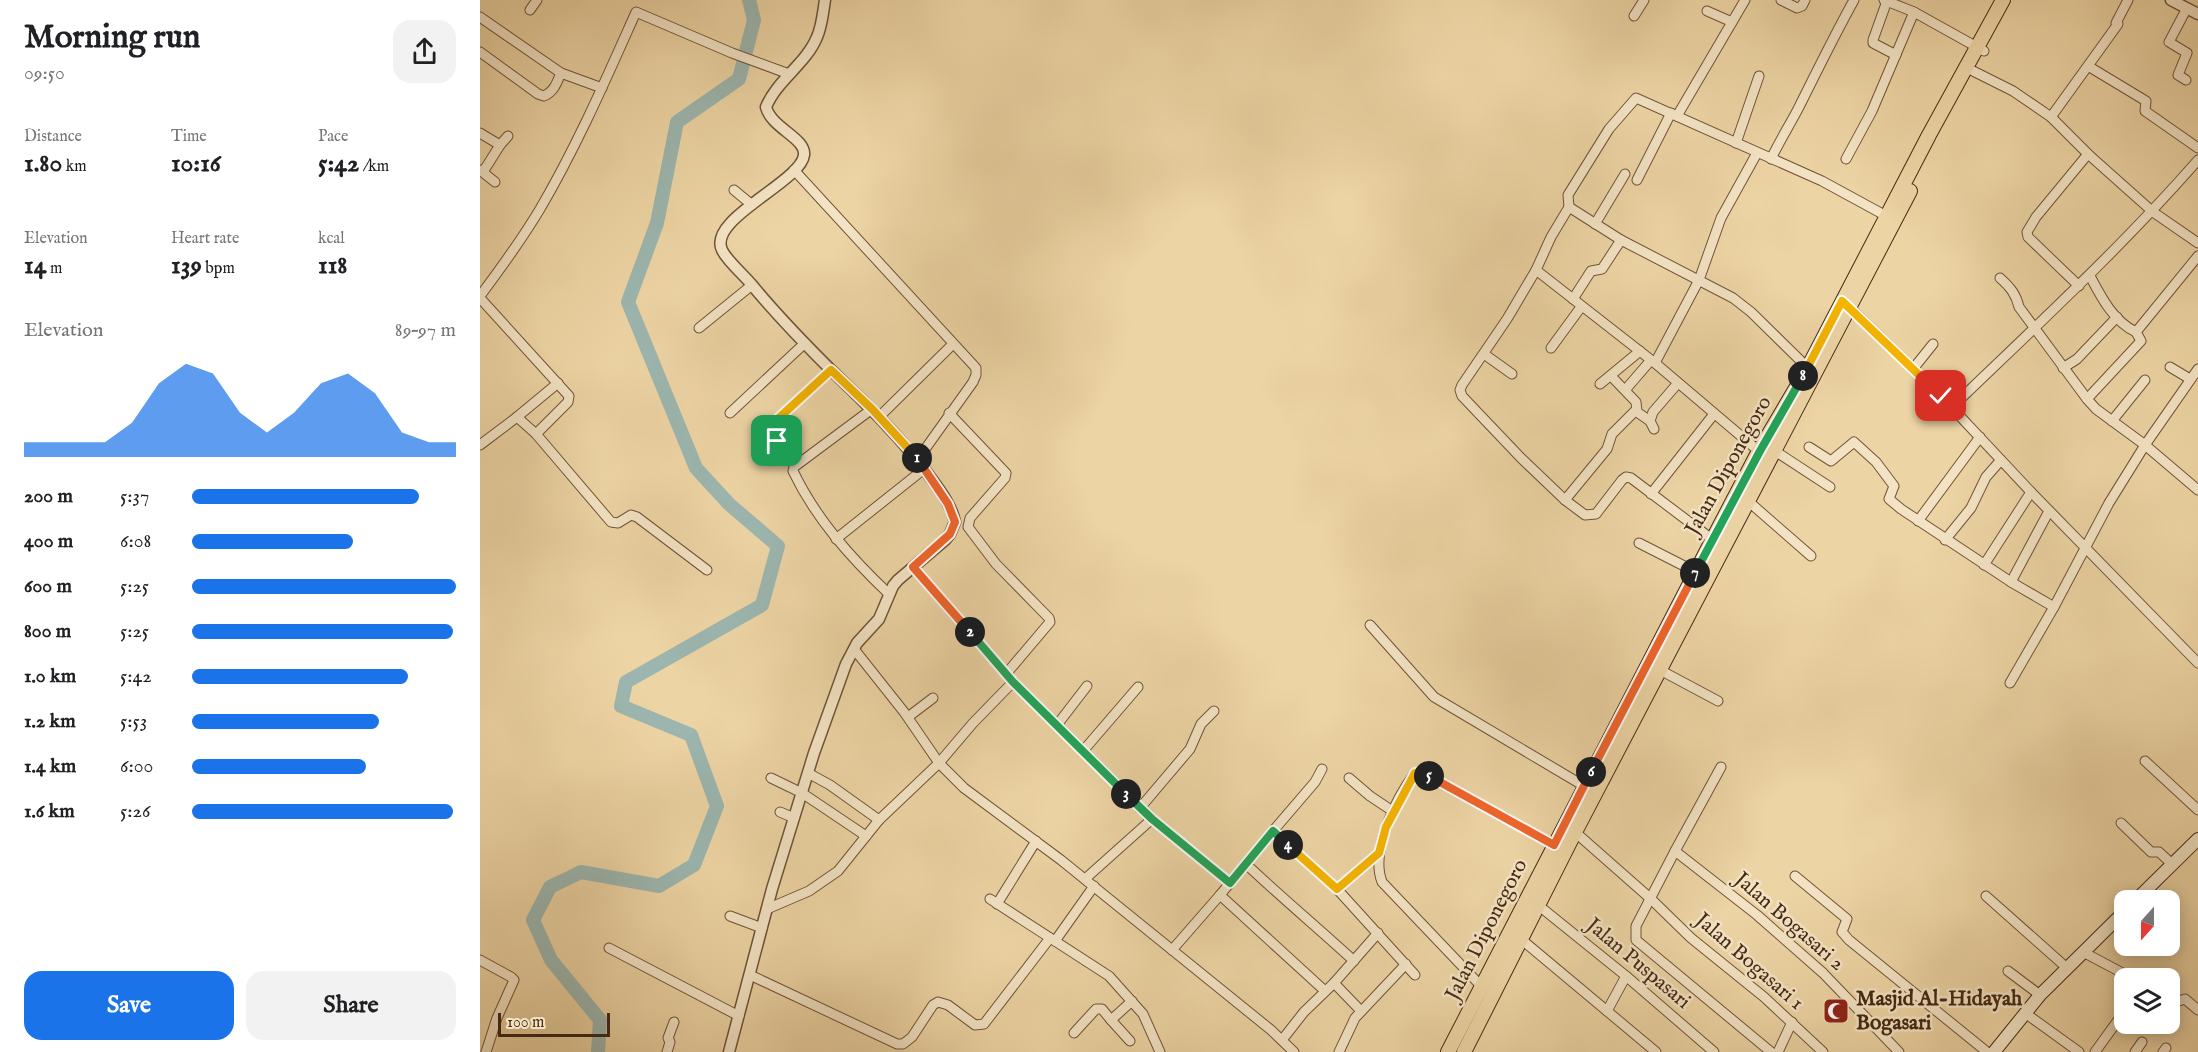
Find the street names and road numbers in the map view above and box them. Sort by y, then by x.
street label: Jalan Diponegoro [1679,392,1778,542]
street label: Jalan Diponegoro [1439,855,1534,1007]
street label: Jalan Bogasari 2 [1727,865,1850,977]
street label: Jalan Bogasari 1 [1687,906,1809,1017]
street label: Jalan Puspasari [1579,911,1696,1016]

